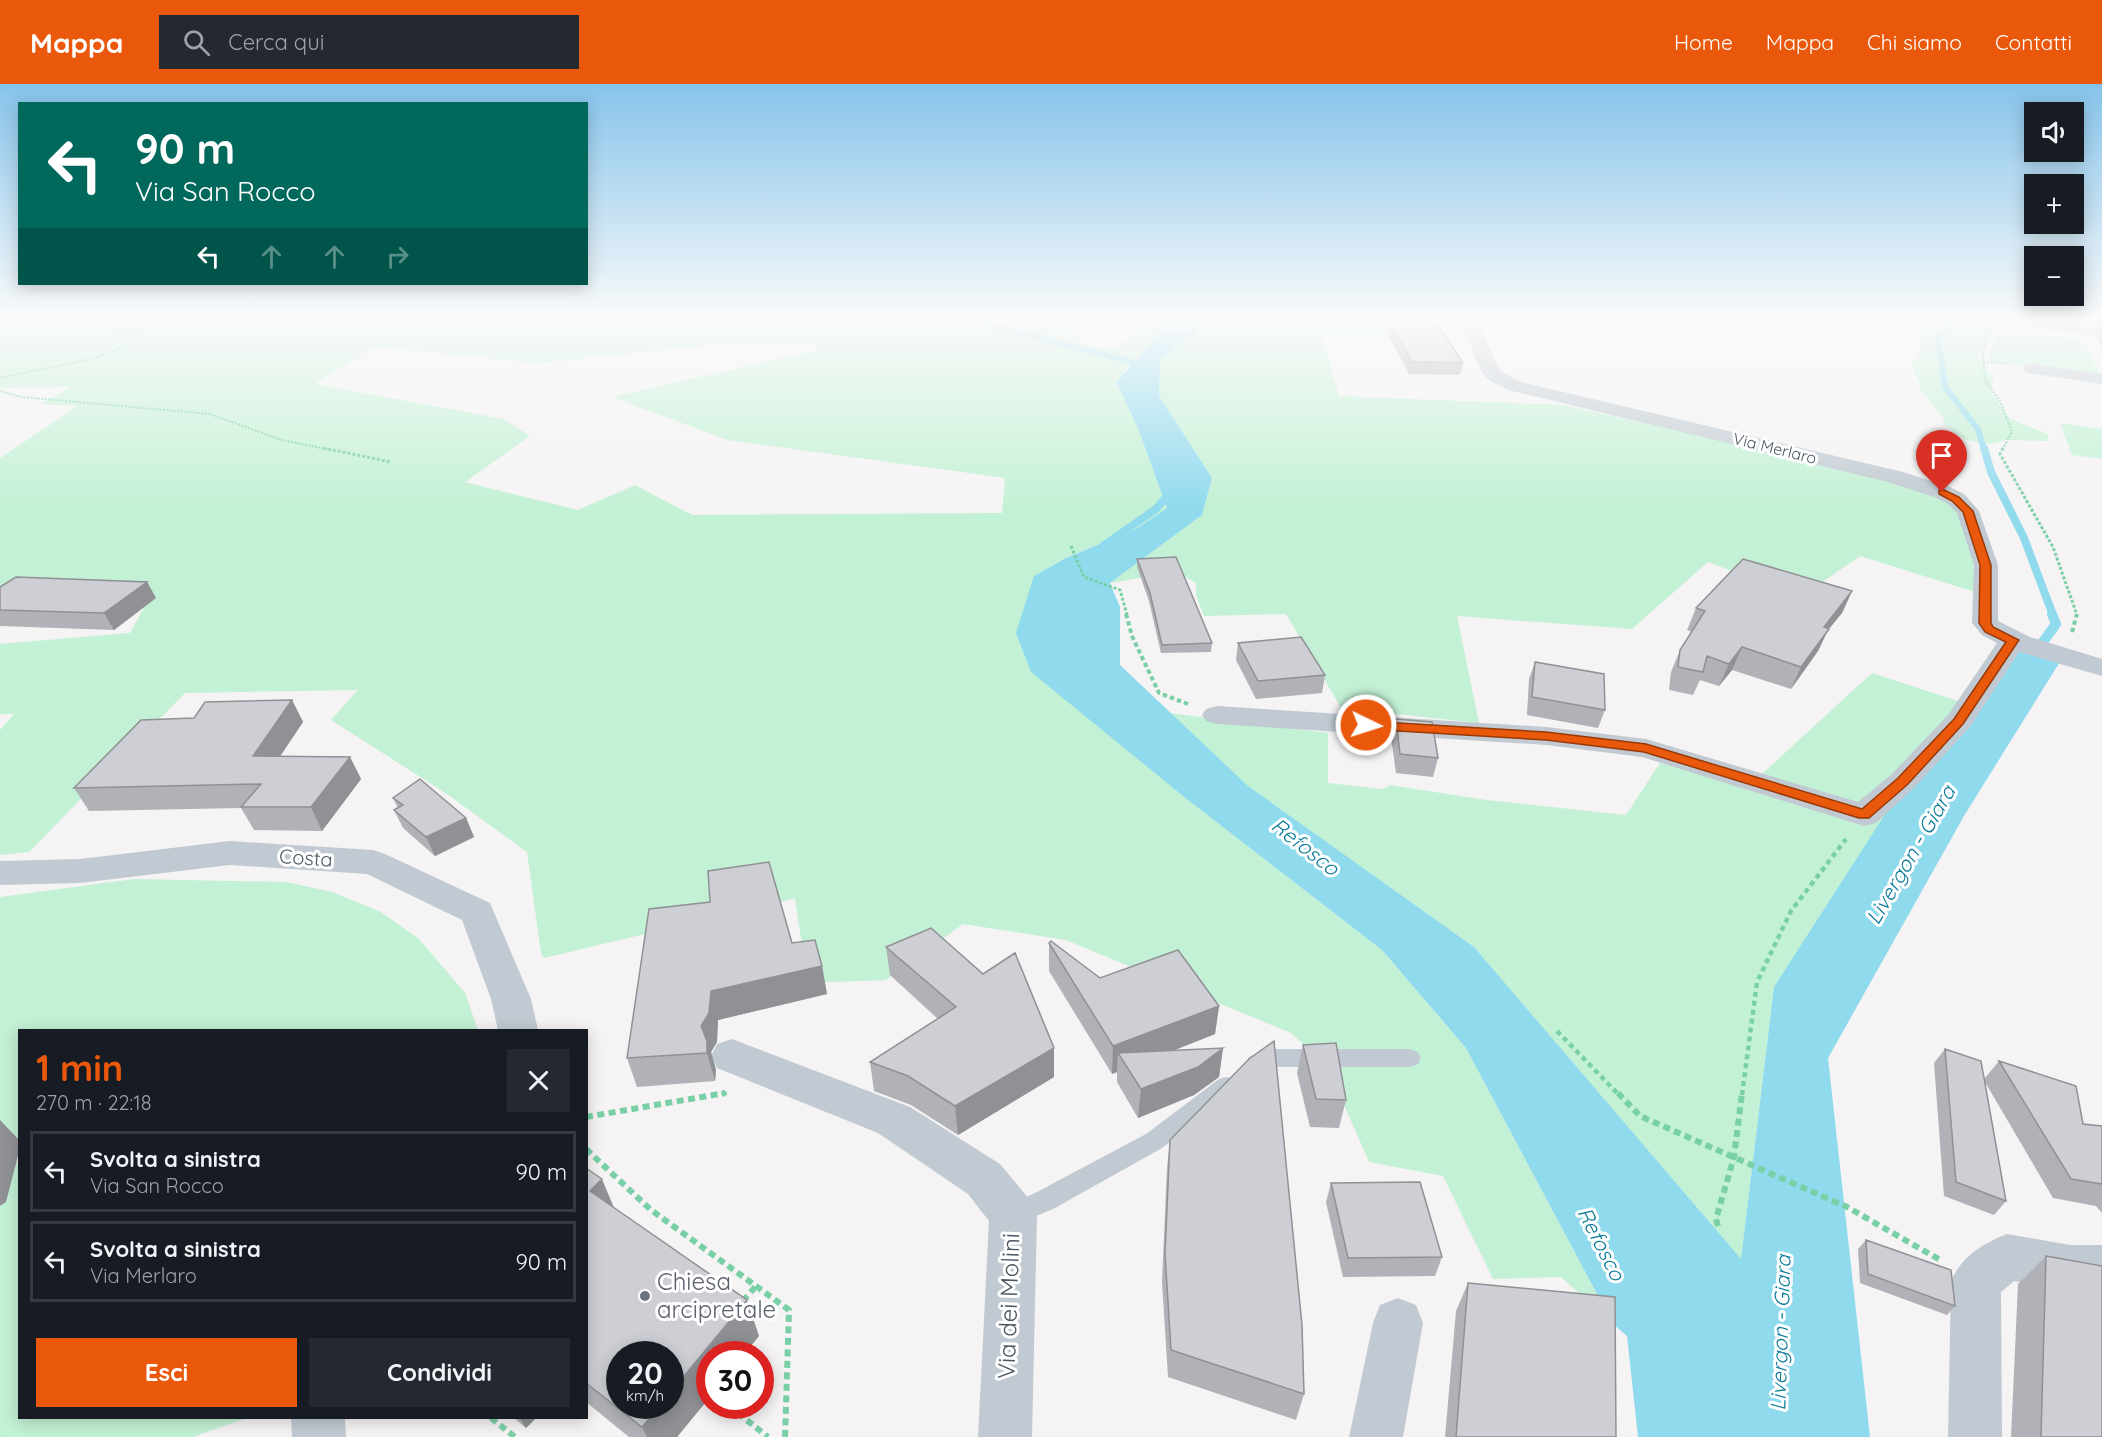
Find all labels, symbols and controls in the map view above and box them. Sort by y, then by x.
search box [159,15,579,69]
text: Mappa [30,25,123,60]
icon: search [180,26,213,59]
text: Cerca qui [228,28,324,56]
text: Home [1674,29,1733,55]
text: Mappa [1766,29,1834,55]
text: Chi siamo [1867,29,1962,55]
text: Contatti [1995,29,2072,55]
map controls [2024,102,2084,306]
button: sound [2024,102,2084,162]
text: 90 m [135,122,235,175]
icon: left [36,126,114,204]
text: Via San Rocco [135,174,316,208]
button: + [2024,174,2084,234]
icon: left [192,240,225,273]
icon: ahead [255,240,288,273]
icon: ahead [318,240,351,273]
icon: right [381,240,414,273]
button: − [2024,246,2084,306]
street label: Via Merlaro [1731,428,1819,468]
pin [1916,430,1967,492]
icon: arrive [1925,439,1958,472]
position arrow [1334,693,1398,757]
water label: Livergon - Giara [1860,779,1961,928]
water label: Refosco [1267,812,1346,881]
street label: Costa [279,843,334,872]
text: 1 min [36,1045,123,1090]
button: close [507,1049,570,1112]
text: 270 m · 22:18 [36,1090,152,1115]
text: Svolta a sinistra [90,1145,261,1173]
icon: left [39,1155,72,1188]
text: 90 m [516,1158,567,1186]
text: Via San Rocco [90,1173,224,1198]
water label: Refosco [1572,1203,1632,1286]
street label: Via dei Molini [990,1232,1026,1379]
text: Svolta a sinistra [90,1235,261,1263]
icon: left [39,1245,72,1278]
text: 90 m [516,1248,567,1276]
water label: Livergon - Giara [1764,1253,1796,1411]
text: Via Merlaro [90,1263,197,1288]
place label: Chiesa arcipretale [657,1266,776,1324]
marker: Chiesa arcipretale [638,1289,652,1303]
button: Esci [36,1338,297,1407]
button: Condividi [309,1338,570,1407]
speed limit sign: 30 [696,1341,774,1419]
text: 20 [627,1354,663,1392]
text: km/h [626,1386,664,1405]

